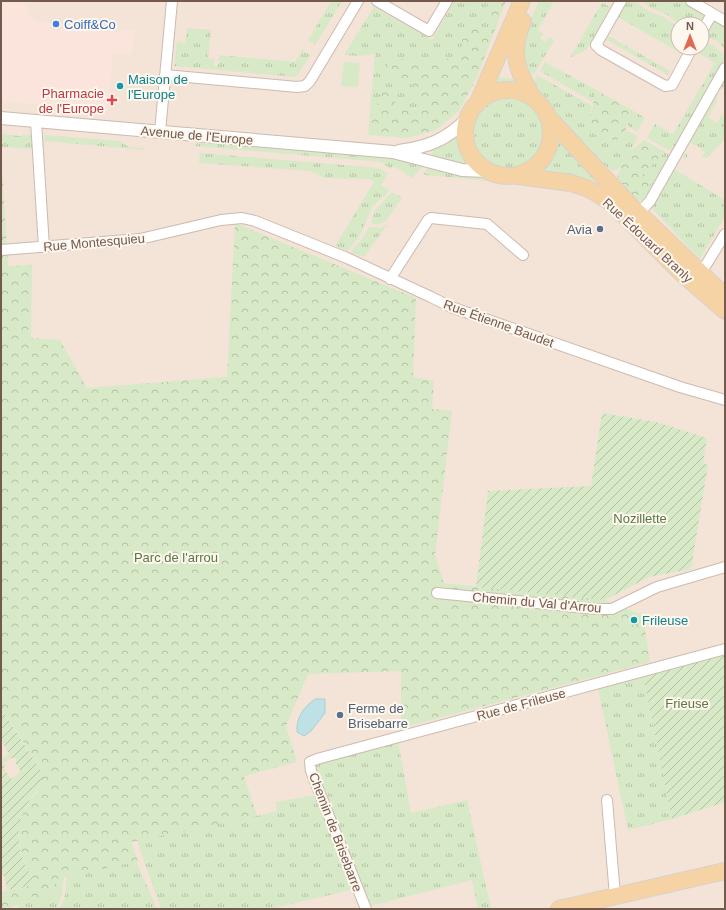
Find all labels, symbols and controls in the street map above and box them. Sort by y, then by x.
north arrow [670,16,710,56]
place label: Coiff&Co [64,17,116,32]
marker: Coiff&Co [51,19,61,29]
text: N [686,20,694,32]
place label: Maison de l'Europe [128,72,188,102]
marker: Maison de l'Europe [115,81,125,91]
place label: Pharmacie de l'Europe [39,86,104,116]
marker: Pharmacie de l'Europe [107,95,117,105]
street label: Avenue de l'Europe [140,123,254,148]
street label: Rue Édouard Branly [600,195,696,286]
place label: Avia [567,222,593,237]
marker: Avia [595,224,605,234]
street label: Rue Montesquieu [43,231,145,254]
street label: Rue Étienne Baudet [442,297,556,351]
park label: Nozillette [613,511,667,526]
park label: Parc de l'arrou [134,550,218,565]
street label: Chemin du Val d'Arrou [472,589,602,616]
place label: Frileuse [642,613,688,628]
marker: Frileuse [629,615,639,625]
street label: Rue de Frileuse [475,685,567,724]
park label: Frieuse [665,696,709,711]
place label: Ferme de Brisebarre [348,701,408,731]
marker: Ferme de Brisebarre [335,710,345,720]
street label: Chemin de Brisebarre [306,770,365,894]

